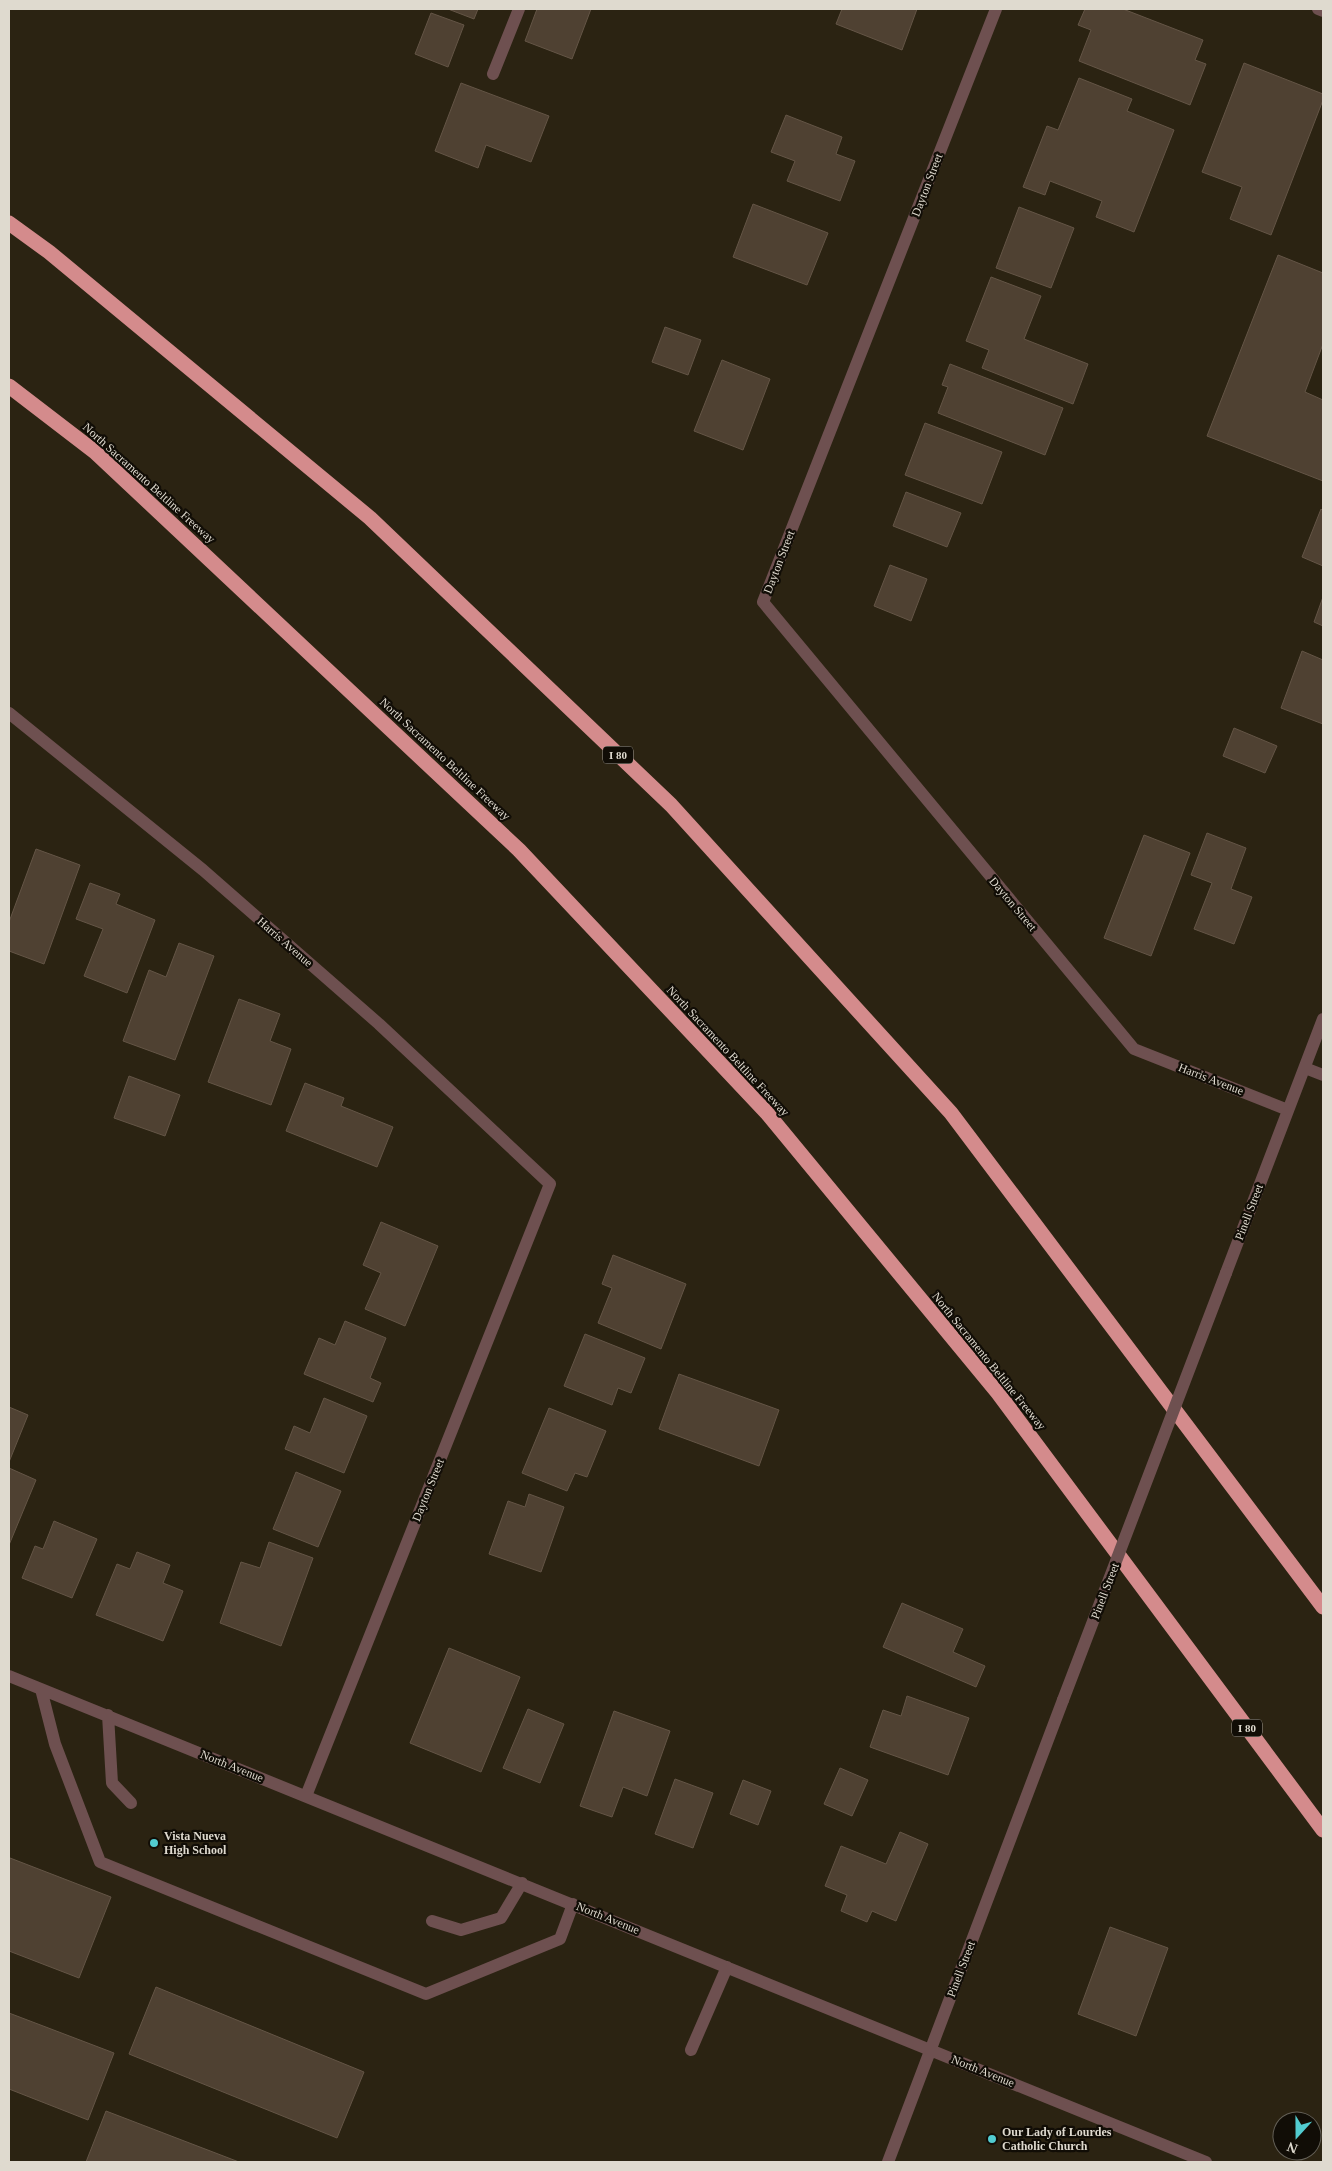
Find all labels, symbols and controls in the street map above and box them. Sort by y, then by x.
street label: Dayton Street [909,151,946,218]
street label: North Sacramento Beltline Freeway [80,420,218,546]
street label: Dayton Street [761,528,798,595]
street label: North Sacramento Beltline Freeway [377,695,513,823]
road number: I 80 [603,746,633,764]
street label: Dayton Street [986,874,1040,934]
street label: Harris Avenue [254,914,316,970]
street label: North Sacramento Beltline Freeway [664,983,792,1119]
street label: Harris Avenue [1176,1060,1246,1098]
street label: Pinell Street [1232,1181,1266,1242]
street label: North Sacramento Beltline Freeway [929,1289,1049,1433]
street label: Dayton Street [409,1456,447,1523]
street label: Pinell Street [1088,1560,1122,1621]
road number: I 80 [1232,1720,1262,1736]
street label: North Avenue [198,1747,266,1785]
place label: Vista Nueva High School [164,1829,227,1857]
marker: Vista Nueva High School [148,1837,160,1849]
street label: North Avenue [574,1899,642,1937]
street label: Pinell Street [944,1938,978,1999]
street label: North Avenue [949,2052,1017,2090]
north arrow [1272,2111,1322,2161]
place label: Our Lady of Lourdes Catholic Church [1002,2125,1112,2153]
marker: Our Lady of Lourdes Catholic Church [986,2133,998,2145]
text: N [1285,2139,1300,2156]

